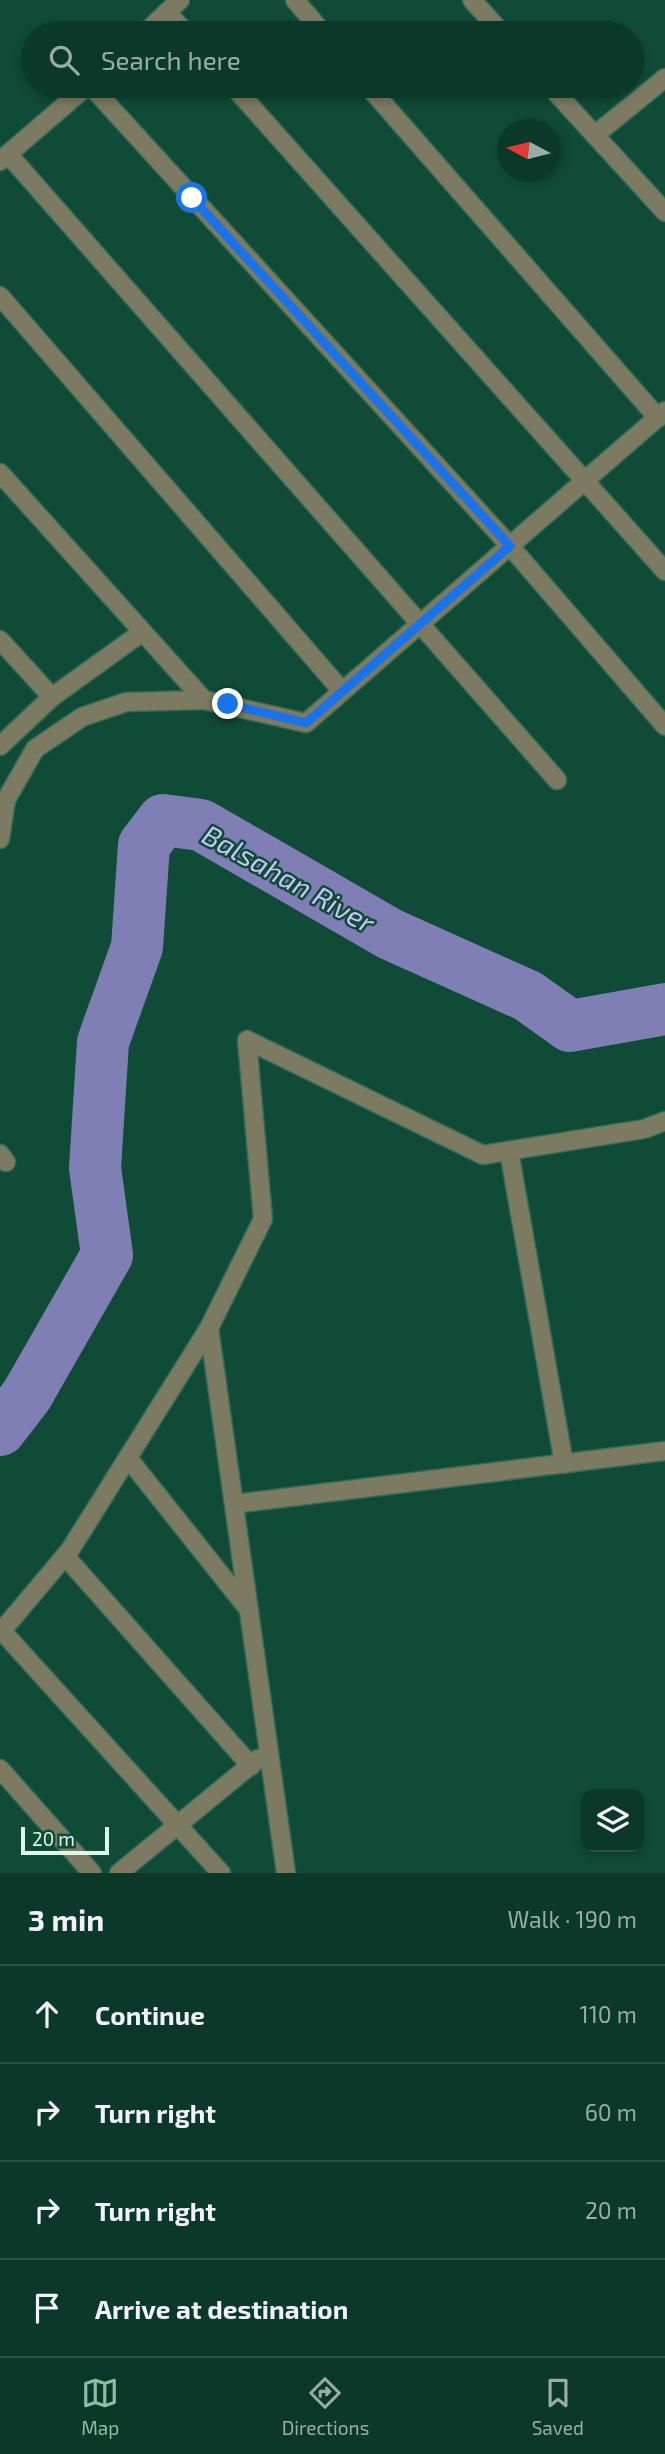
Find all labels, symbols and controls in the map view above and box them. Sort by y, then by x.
search box [21,21,644,98]
icon: search [45,41,83,79]
text: Search here [101,44,241,75]
north arrow [497,119,560,182]
route start [176,182,207,213]
route end [212,688,243,719]
water label: Balsahan River [197,817,382,940]
map controls [581,1789,644,1852]
button: layers [581,1789,644,1852]
scale bar [21,1824,108,1856]
text: 20 m [32,1827,75,1850]
text: 3 min [28,1901,104,1937]
text: Walk · 190 m [507,1905,637,1933]
icon: ahead [28,1995,66,2033]
text: Continue [95,1999,205,2030]
text: 110 m [580,2000,637,2028]
icon: right [28,2093,66,2131]
text: Turn right [95,2097,216,2128]
text: 60 m [585,2098,637,2126]
icon: right [28,2191,66,2229]
text: Turn right [95,2195,216,2226]
text: 20 m [585,2196,637,2224]
icon: arrive [28,2289,66,2327]
text: Arrive at destination [95,2293,348,2324]
tab: Map [81,2374,119,2439]
tab: Directions [282,2374,369,2439]
tab: Saved [532,2374,584,2439]

